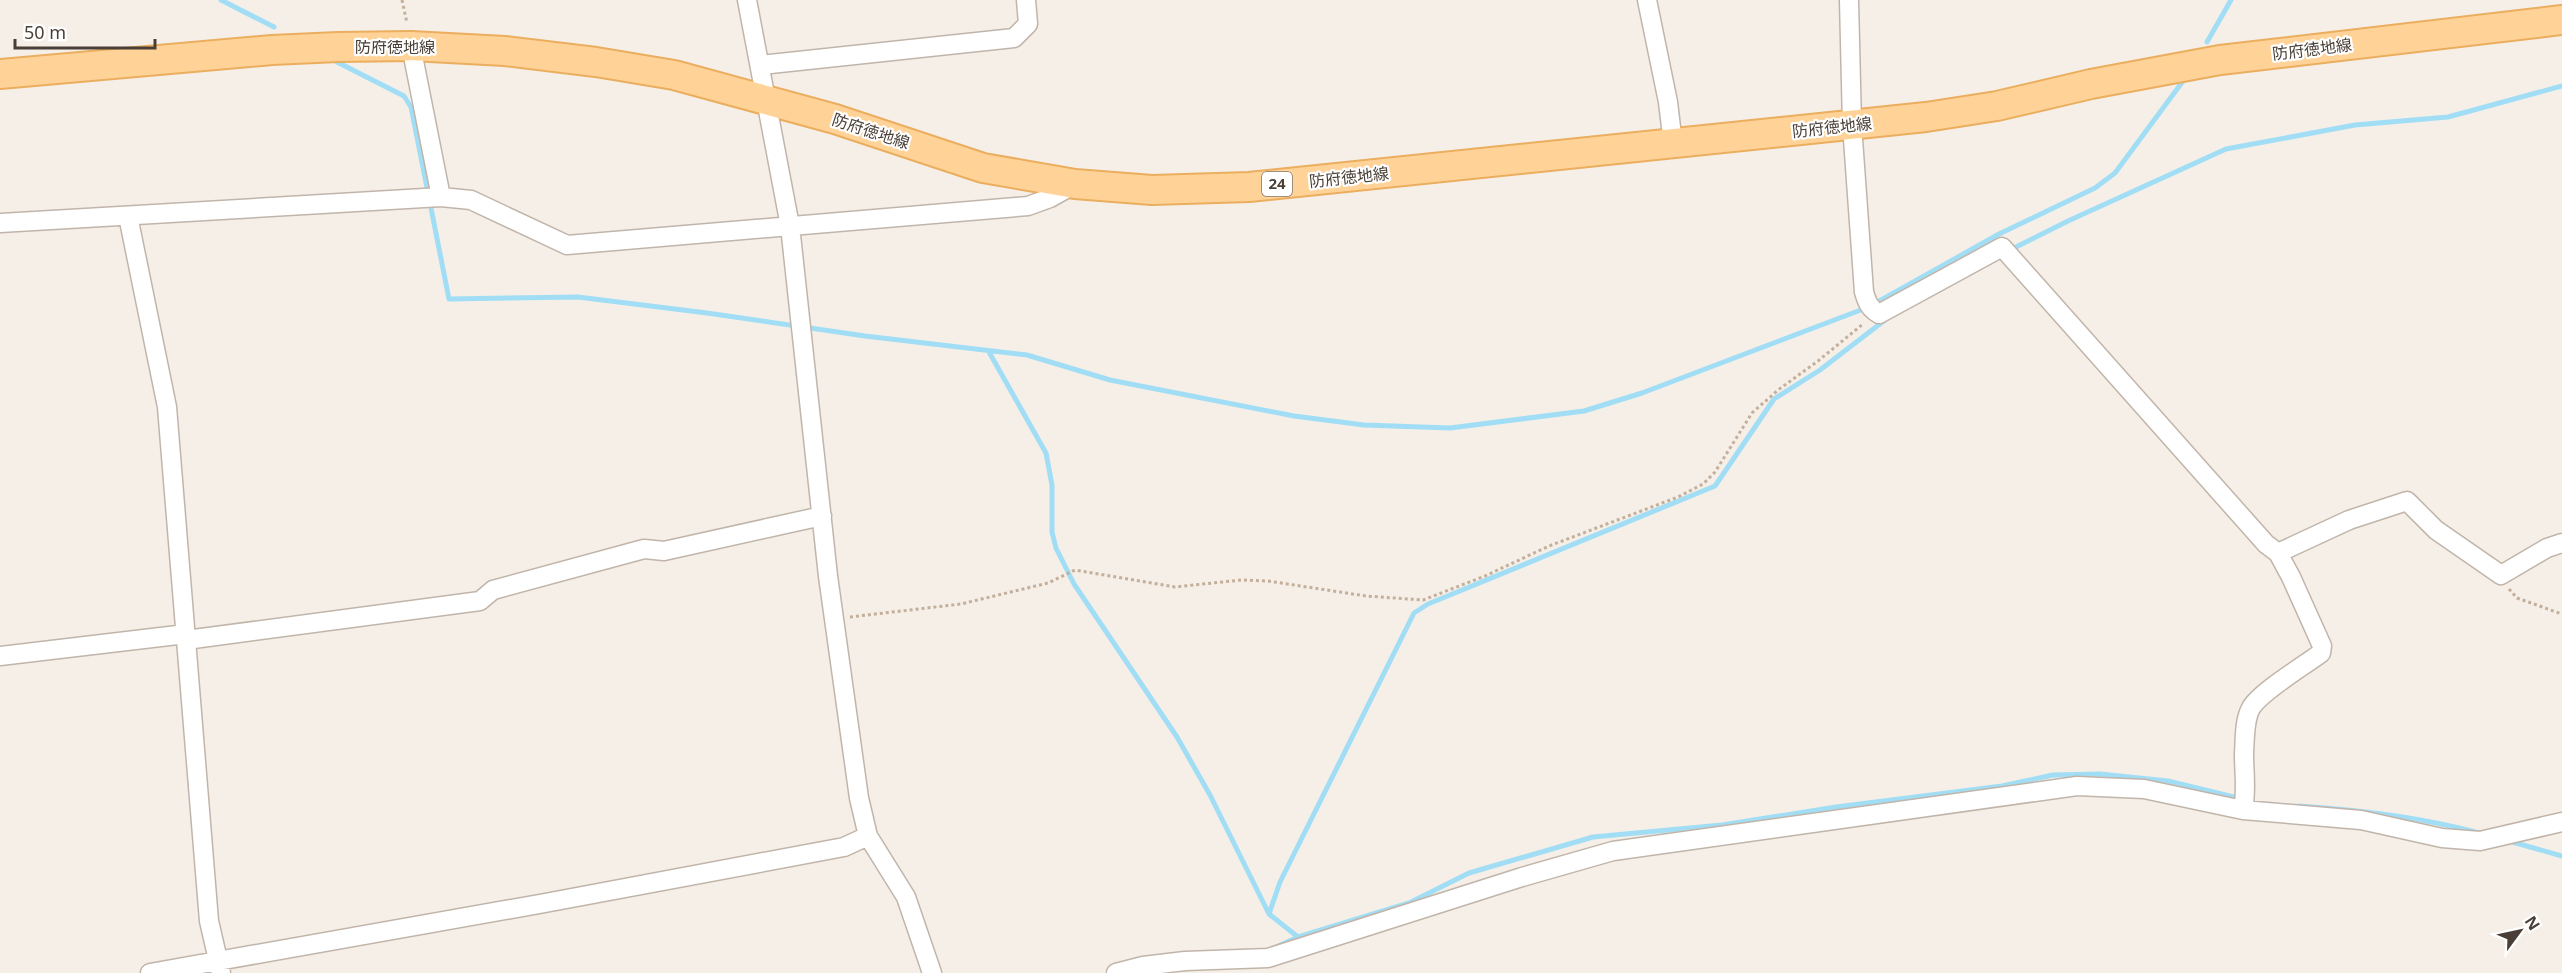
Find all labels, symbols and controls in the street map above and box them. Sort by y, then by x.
scale bar [15,12,154,50]
text: 50 m [24,20,66,44]
street label: 防府徳地線 [2271,33,2353,65]
street label: 防府徳地線 [355,36,435,58]
street label: 防府徳地線 [830,108,912,154]
street label: 防府徳地線 [1791,112,1873,142]
street label: 防府徳地線 [1308,162,1390,192]
road number: 24 [1262,172,1292,196]
north arrow [2490,901,2550,961]
text: N [2520,911,2545,934]

